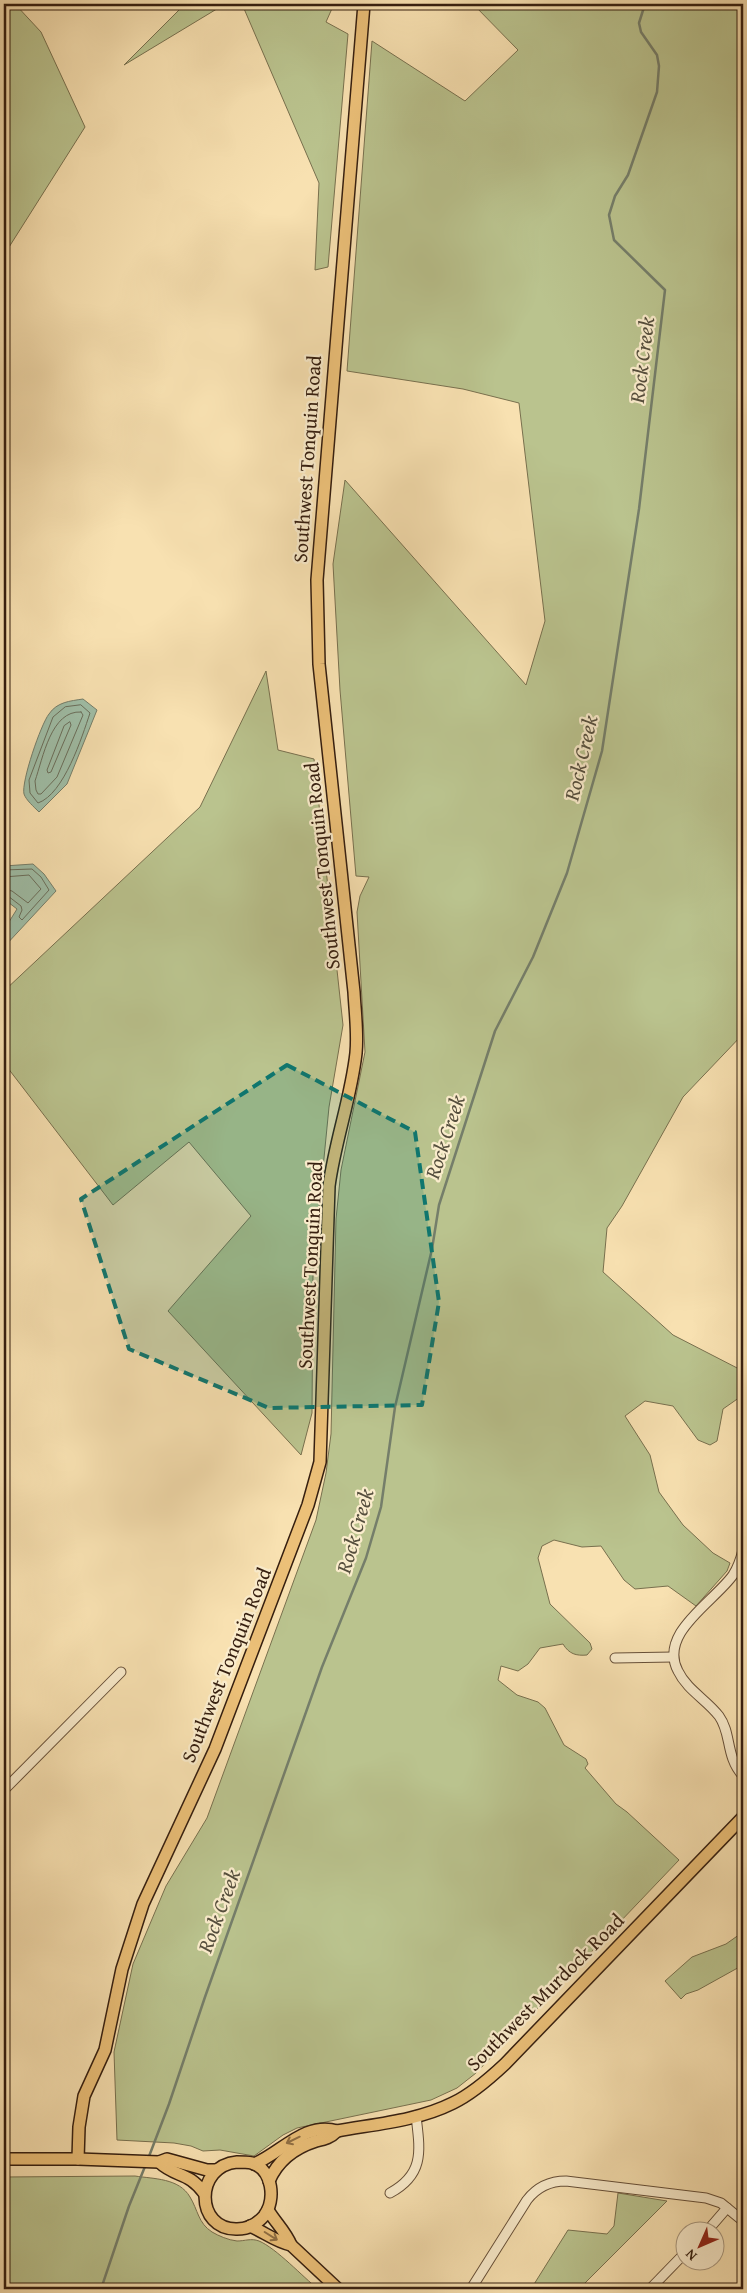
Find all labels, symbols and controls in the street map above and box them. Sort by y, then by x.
water label: Rock Creek [621,315,662,406]
street label: Southwest Tonquin Road [285,354,328,564]
water label: Rock Creek [555,712,605,804]
street label: Southwest Tonquin Road [296,761,347,971]
water label: Rock Creek [416,1091,473,1184]
street label: Southwest Tonquin Road [290,1160,329,1370]
water label: Rock Creek [327,1485,381,1578]
street label: Southwest Tonquin Road [173,1563,278,1767]
water label: Rock Creek [189,1865,248,1958]
street label: Southwest Murdock Road [459,1906,630,2077]
one-way arrow [286,2136,301,2145]
north arrow [674,2220,724,2270]
one-way arrow [263,2232,277,2242]
text: N [680,2244,701,2266]

